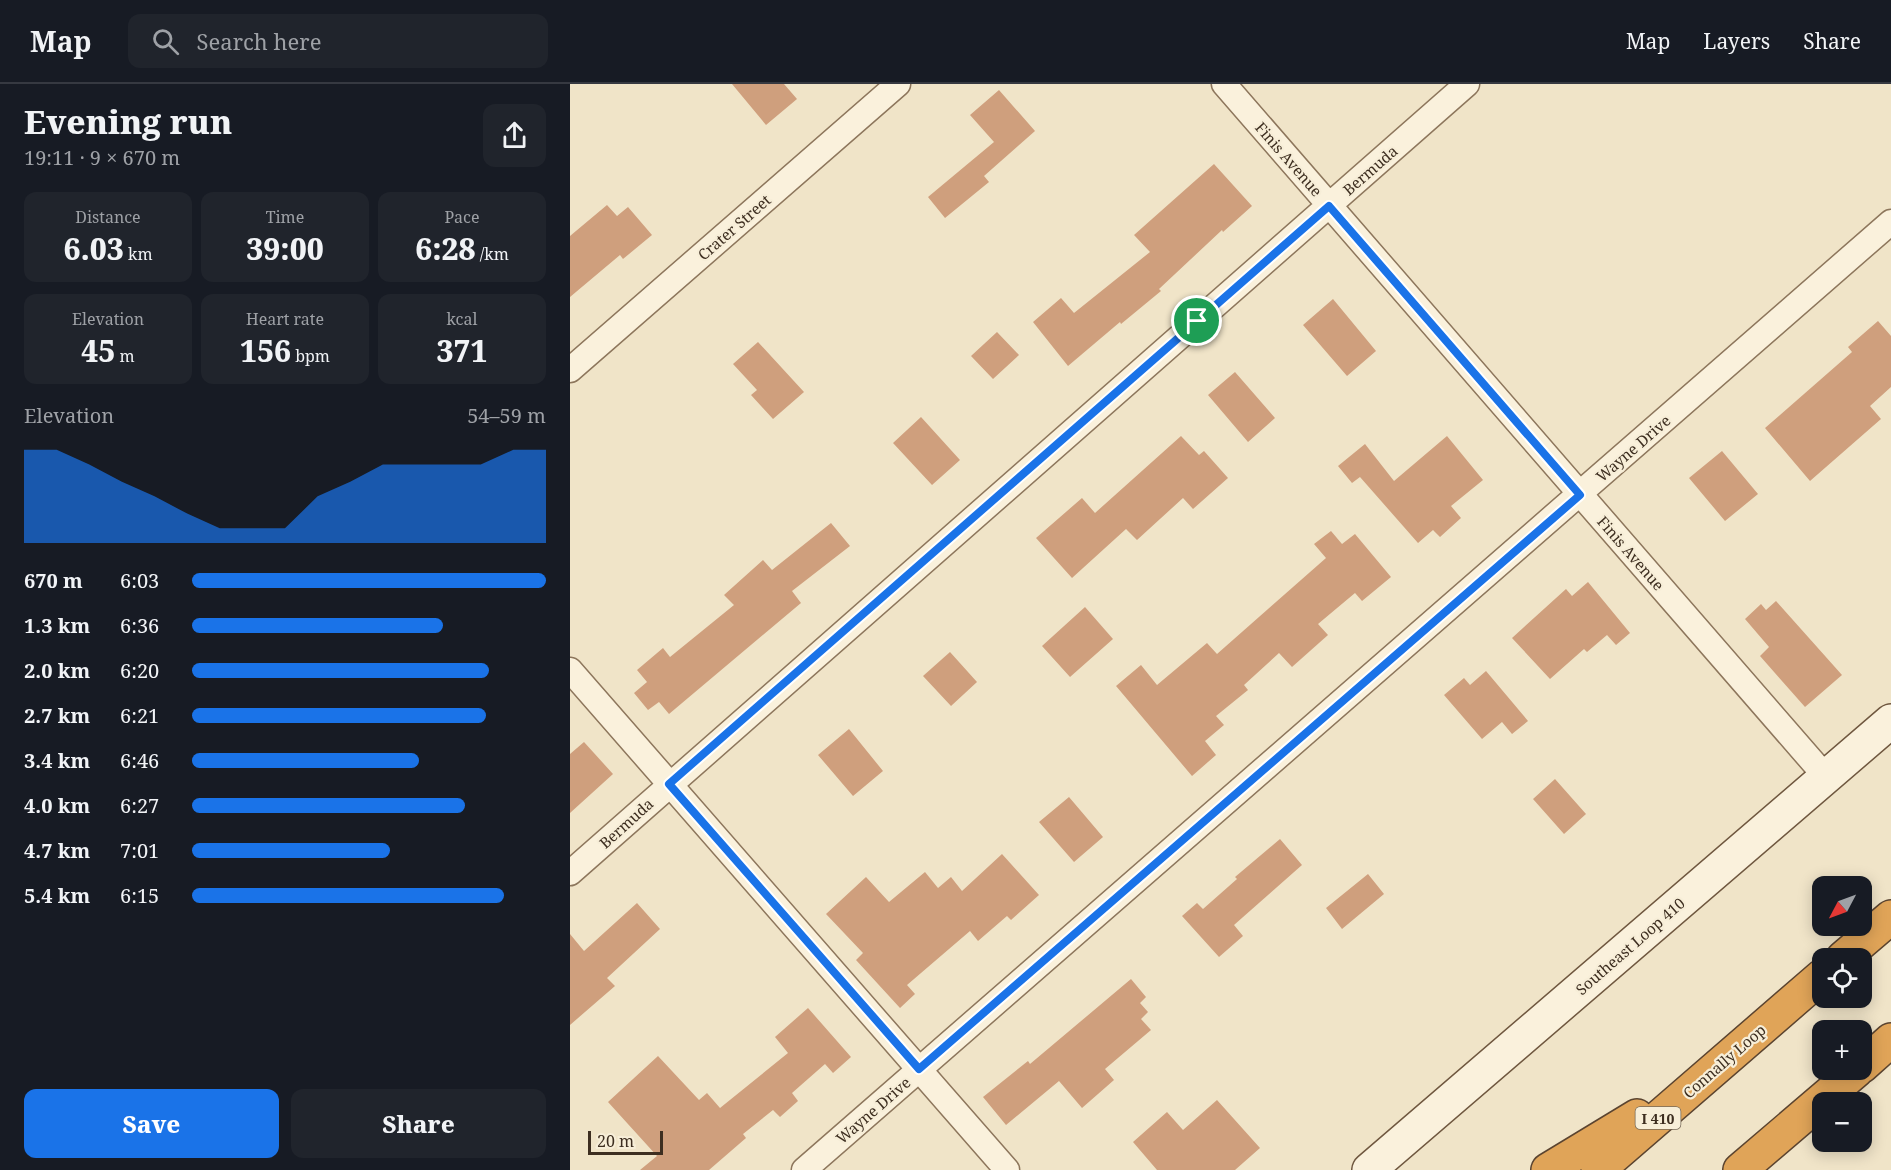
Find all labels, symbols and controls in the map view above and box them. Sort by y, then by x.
search box [128,14,548,68]
text: Map [30,22,92,60]
icon: search [149,25,182,58]
text: Search here [197,26,321,56]
text: Map [1626,27,1670,55]
text: Layers [1703,27,1770,55]
text: Share [1803,27,1861,55]
text: Evening run [24,99,232,144]
button: share [483,104,546,167]
street label: Finis Avenue [1251,118,1327,200]
street label: Bermuda [1338,141,1402,199]
text: 19:11 · 9 × 670 m [24,144,180,171]
street label: Crater Street [693,190,775,264]
text: Distance [75,206,141,228]
text: Time [266,206,304,228]
text: Pace [444,206,480,228]
text: 6.03 [63,228,124,269]
text: 39:00 [246,228,324,269]
text: 6:28 [415,228,476,269]
text: km [124,243,153,265]
text: /km [476,243,509,265]
pin [1171,295,1222,346]
icon: arrive [1180,304,1213,337]
text: Elevation [72,308,144,330]
text: Heart rate [246,308,324,330]
text: kcal [447,308,477,330]
text: 45 [81,330,115,371]
text: 156 [240,330,291,371]
text: 371 [436,330,488,371]
text: m [115,345,135,367]
text: bpm [291,345,330,367]
text: Elevation [24,402,114,429]
text: 54–59 m [467,402,546,429]
street label: Wayne Drive [1592,410,1674,486]
street label: Finis Avenue [1593,512,1669,594]
text: 670 m [24,567,83,594]
text: 6:03 [120,567,159,594]
text: 1.3 km [24,612,90,639]
text: 6:36 [120,612,159,639]
text: 2.0 km [24,657,90,684]
text: 6:20 [120,657,159,684]
text: 2.7 km [24,702,90,729]
text: 6:21 [120,702,159,729]
text: 3.4 km [24,747,90,774]
text: 6:46 [120,747,159,774]
text: 4.0 km [24,792,90,819]
text: 6:27 [120,792,159,819]
street label: Bermuda [595,793,657,853]
text: 4.7 km [24,837,90,864]
text: 7:01 [120,837,159,864]
north arrow [1812,876,1872,936]
map controls [1812,876,1872,1152]
text: 5.4 km [24,882,90,909]
text: 6:15 [120,882,159,909]
street label: Southeast Loop 410 [1571,893,1689,999]
button: locate [1812,948,1872,1008]
street label: Connally Loop [1678,1020,1770,1102]
button: + [1812,1020,1872,1080]
street label: Wayne Drive [832,1072,914,1148]
button: Save [24,1089,279,1158]
button: Share [291,1089,546,1158]
button: − [1812,1092,1872,1152]
road number: I 410 [1636,1107,1680,1129]
scale bar [588,1128,663,1156]
text: 20 m [597,1130,634,1152]

